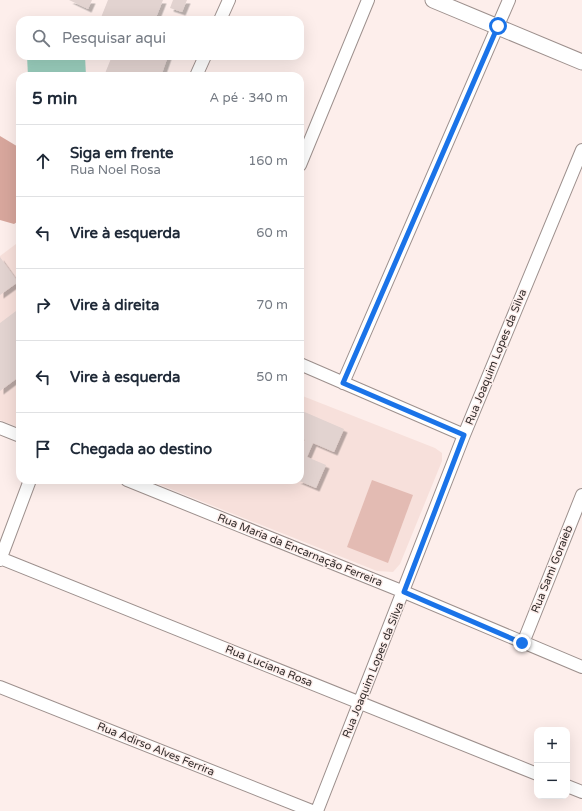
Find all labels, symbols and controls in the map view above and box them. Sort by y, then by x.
search box [16,16,304,60]
route start [489,17,507,35]
icon: search [30,27,52,49]
text: Pesquisar aqui [62,29,166,47]
text: 5 min [32,88,77,109]
text: A pé · 340 m [209,90,288,106]
text: Siga em frente [70,144,174,162]
icon: ahead [32,150,54,172]
text: 160 m [248,153,288,169]
text: Rua Noel Rosa [70,162,161,178]
icon: left [32,222,54,244]
text: Vire à esquerda [70,224,180,242]
text: 60 m [256,225,288,241]
street label: Rua Joaquim Lopes da Silva [463,287,529,427]
icon: right [32,294,54,316]
text: Vire à direita [70,296,159,314]
text: 70 m [256,297,288,313]
icon: left [32,366,54,388]
text: Vire à esquerda [70,368,180,386]
text: 50 m [256,369,288,385]
icon: arrive [32,438,54,460]
text: Chegada ao destino [70,440,212,458]
street label: Rua Maria da Encarnação Ferreira [216,511,384,589]
street label: Rua Sami Goraieb [528,523,576,615]
street label: Rua Joaquim Lopes da Silva [340,600,406,740]
route end [513,634,531,652]
street label: Rua Luciana Rosa [223,643,315,689]
street label: Rua Adirso Alves Ferrira [95,719,217,779]
map controls [534,727,570,799]
button: + [534,727,570,763]
button: − [534,763,570,799]

